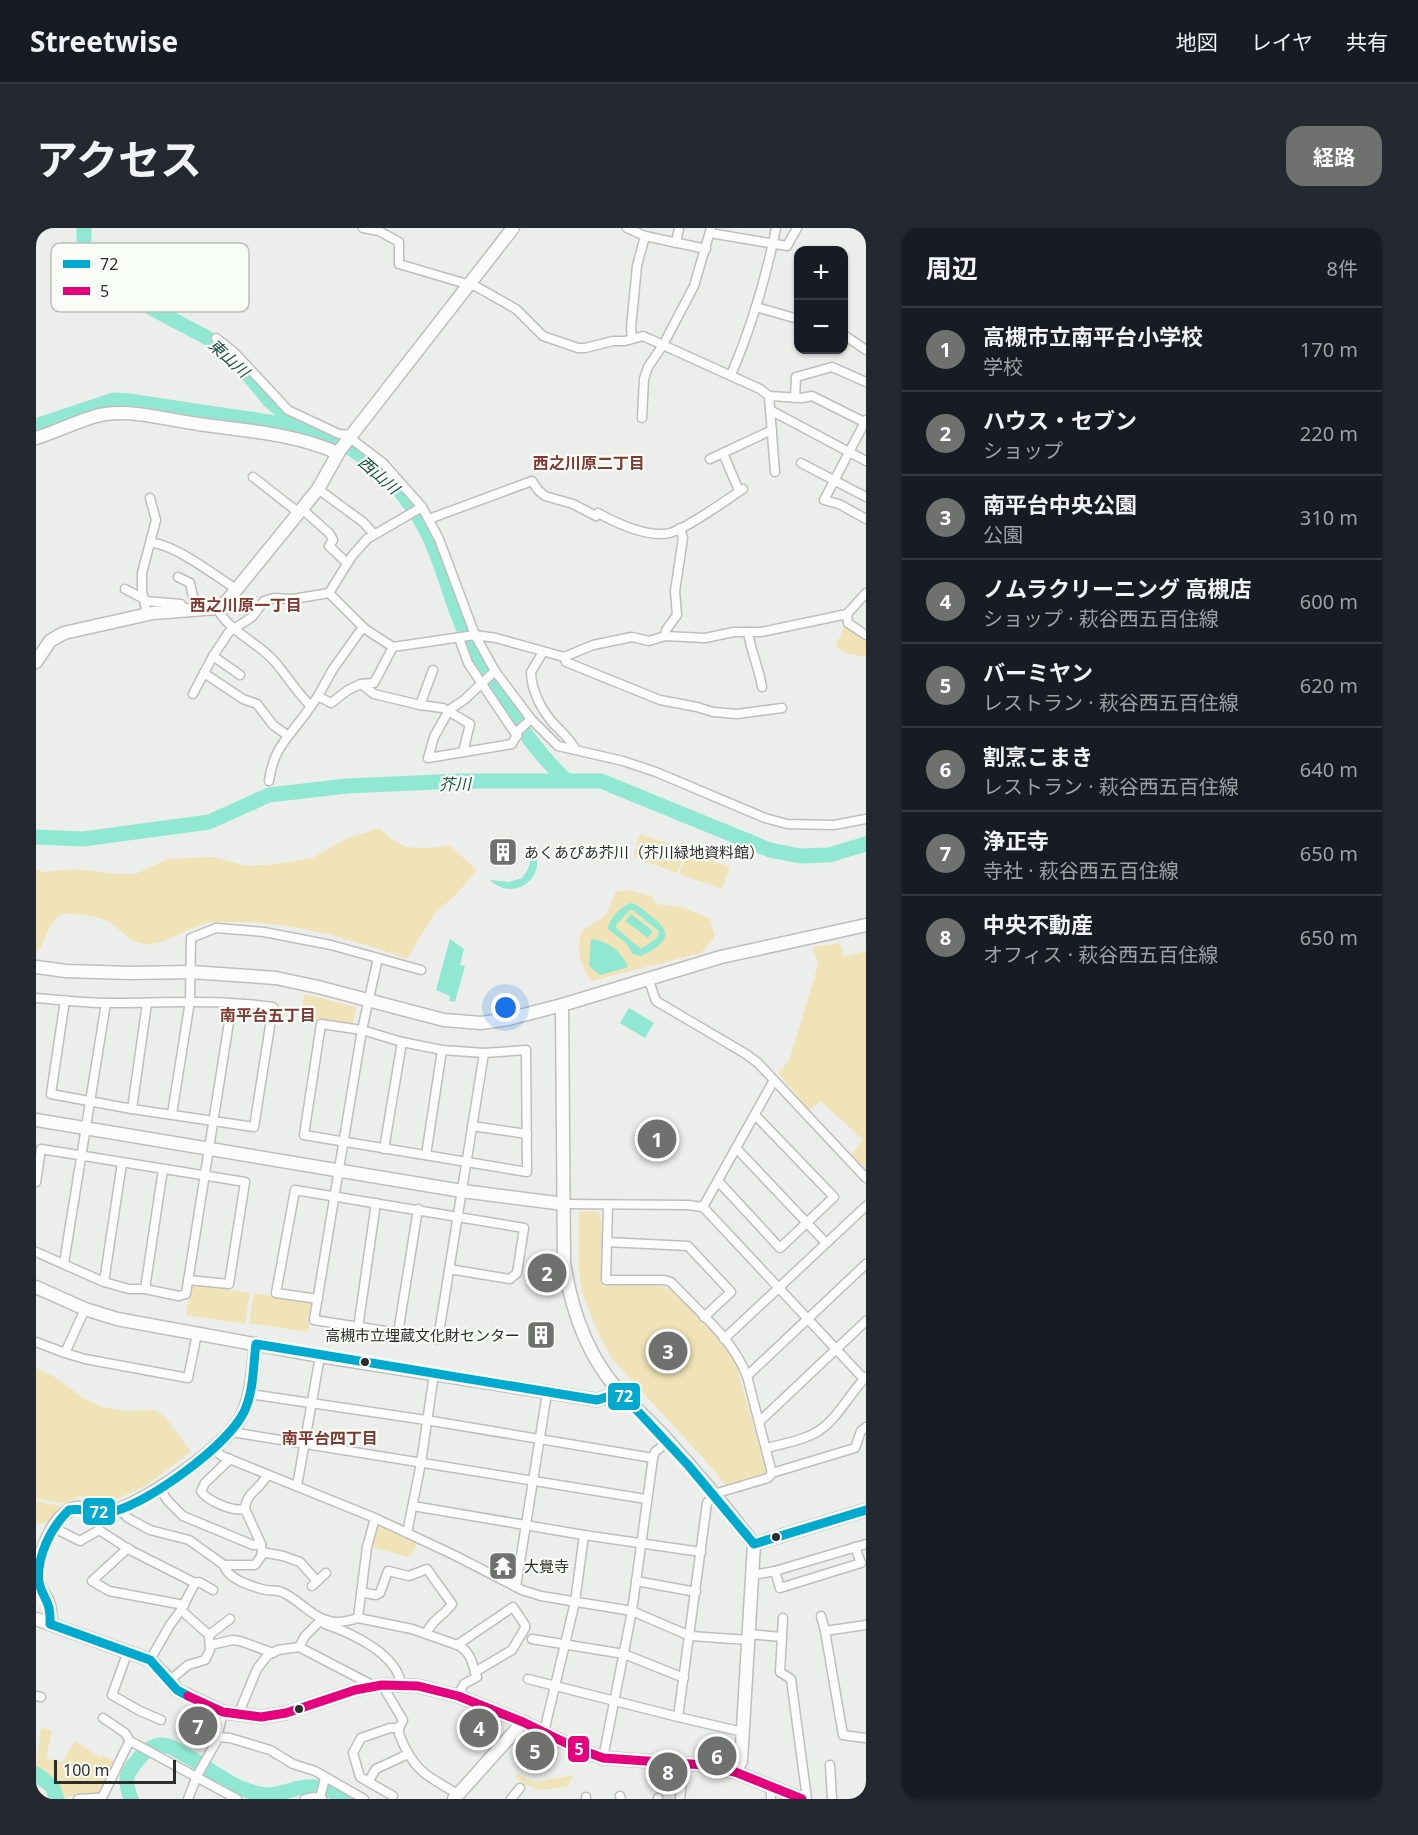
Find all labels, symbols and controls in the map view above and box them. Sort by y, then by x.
text: Streetwise [30,22,178,60]
text: 地図 [1176,28,1218,56]
text: レイヤ [1251,28,1313,56]
text: 共有 [1346,28,1388,56]
button: 経路 [1286,126,1382,186]
text: アクセス [36,130,202,187]
legend [51,243,249,312]
map controls [794,246,848,354]
button: + [794,246,848,300]
text: 周辺 [926,250,978,286]
text: 72 [100,253,118,275]
text: 8件 [1327,255,1358,282]
text: 5 [100,280,109,302]
button: − [794,300,848,354]
text: 高槻市立南平台小学校 [983,321,1203,351]
water label: 東山川 [204,334,256,384]
text: 1 [940,336,951,363]
text: 170 m [1300,336,1358,363]
text: 学校 [983,353,1023,380]
text: ハウス・セブン [983,405,1137,435]
text: 2 [940,420,951,447]
text: 220 m [1300,420,1358,447]
text: ショップ [983,437,1063,464]
water label: 西山川 [354,451,406,500]
district label: 西之川原二丁目 [533,452,645,474]
text: 南平台中央公園 [983,489,1137,519]
text: 3 [940,504,951,531]
text: 310 m [1300,504,1358,531]
text: 公園 [983,521,1023,548]
text: ノムラクリーニング 高槻店 [983,573,1252,603]
text: 4 [940,588,951,615]
text: 600 m [1300,588,1358,615]
district label: 西之川原一丁目 [190,594,302,616]
text: ショップ · 萩谷西五百住線 [983,605,1219,632]
text: バーミヤン [983,657,1093,687]
text: 5 [940,672,951,699]
text: 620 m [1300,672,1358,699]
text: レストラン · 萩谷西五百住線 [983,689,1239,716]
text: 割烹こまき [983,741,1093,771]
text: 6 [940,756,951,783]
text: 640 m [1300,756,1358,783]
water label: 芥川 [439,773,473,795]
text: レストラン · 萩谷西五百住線 [983,773,1239,800]
text: 浄正寺 [983,825,1049,855]
building icon: あくあぴあ芥川（芥川緑地資料館） [487,836,519,868]
text: 7 [940,840,951,867]
text: 650 m [1300,840,1358,867]
place label: あくあぴあ芥川（芥川緑地資料館） [524,842,764,862]
text: 寺社 · 萩谷西五百住線 [983,857,1179,884]
text: 中央不動産 [983,909,1093,939]
text: 8 [940,924,951,951]
text: 650 m [1300,924,1358,951]
text: オフィス · 萩谷西五百住線 [983,941,1218,968]
your location [491,993,520,1022]
district label: 南平台五丁目 [220,1004,316,1026]
pin: 1 [638,1116,676,1162]
pin: 2 [528,1250,566,1296]
building icon: 高槻市立埋蔵文化財センター [525,1319,557,1351]
place label: 高槻市立埋蔵文化財センター [325,1325,520,1345]
pin: 3 [648,1328,688,1374]
unlabelled marker [359,1356,371,1368]
line badge: 72 [607,1382,641,1411]
text: 72 [615,1385,633,1407]
district label: 南平台四丁目 [282,1427,378,1449]
line badge: 72 [82,1497,116,1526]
text: 72 [90,1501,108,1523]
unlabelled marker [770,1531,782,1543]
temple icon: 大覺寺 [487,1550,519,1582]
place label: 大覺寺 [524,1556,569,1576]
unlabelled marker [293,1703,305,1715]
pin: 7 [178,1704,218,1748]
pin: 4 [460,1706,498,1750]
pin: 5 [516,1728,554,1774]
pin: 6 [698,1734,736,1778]
line badge: 5 [567,1735,590,1763]
text: 5 [574,1738,584,1760]
pin: 8 [648,1750,688,1794]
scale bar [54,1757,176,1784]
text: 100 m [63,1759,110,1781]

